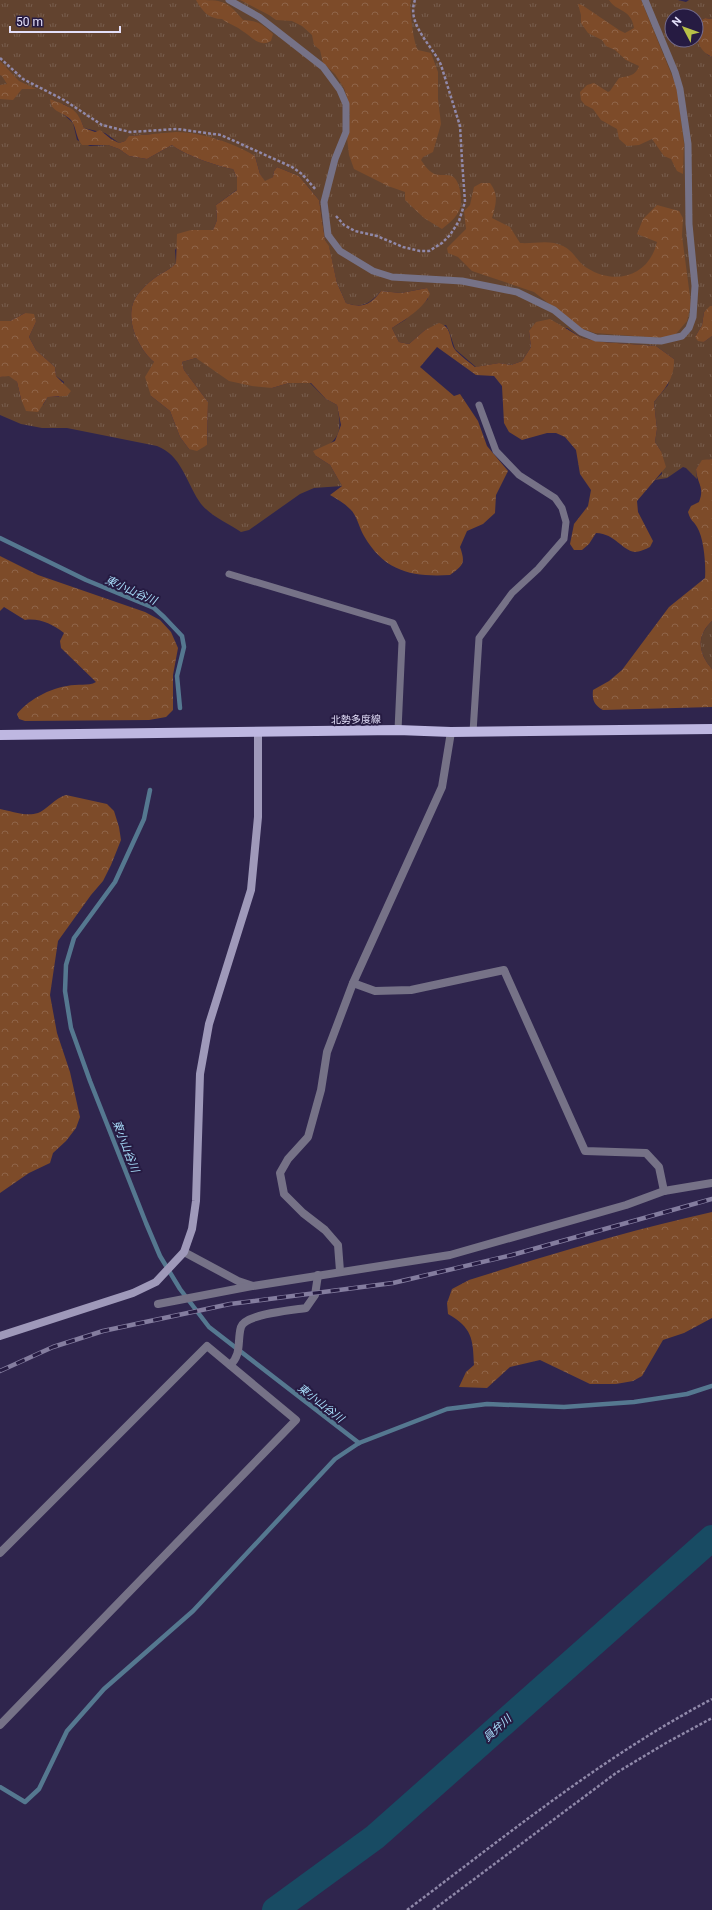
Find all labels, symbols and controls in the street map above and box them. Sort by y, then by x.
scale bar [10,8,120,34]
north arrow [664,8,704,48]
text: N [669,14,684,29]
text: 50 m [16,15,43,29]
water label: 東小山谷川 [103,573,159,608]
street label: 北勢多度線 [331,714,381,725]
water label: 東小山谷川 [110,1118,142,1175]
water label: 東小山谷川 [295,1381,347,1426]
water label: 員弁川 [481,1712,515,1744]

